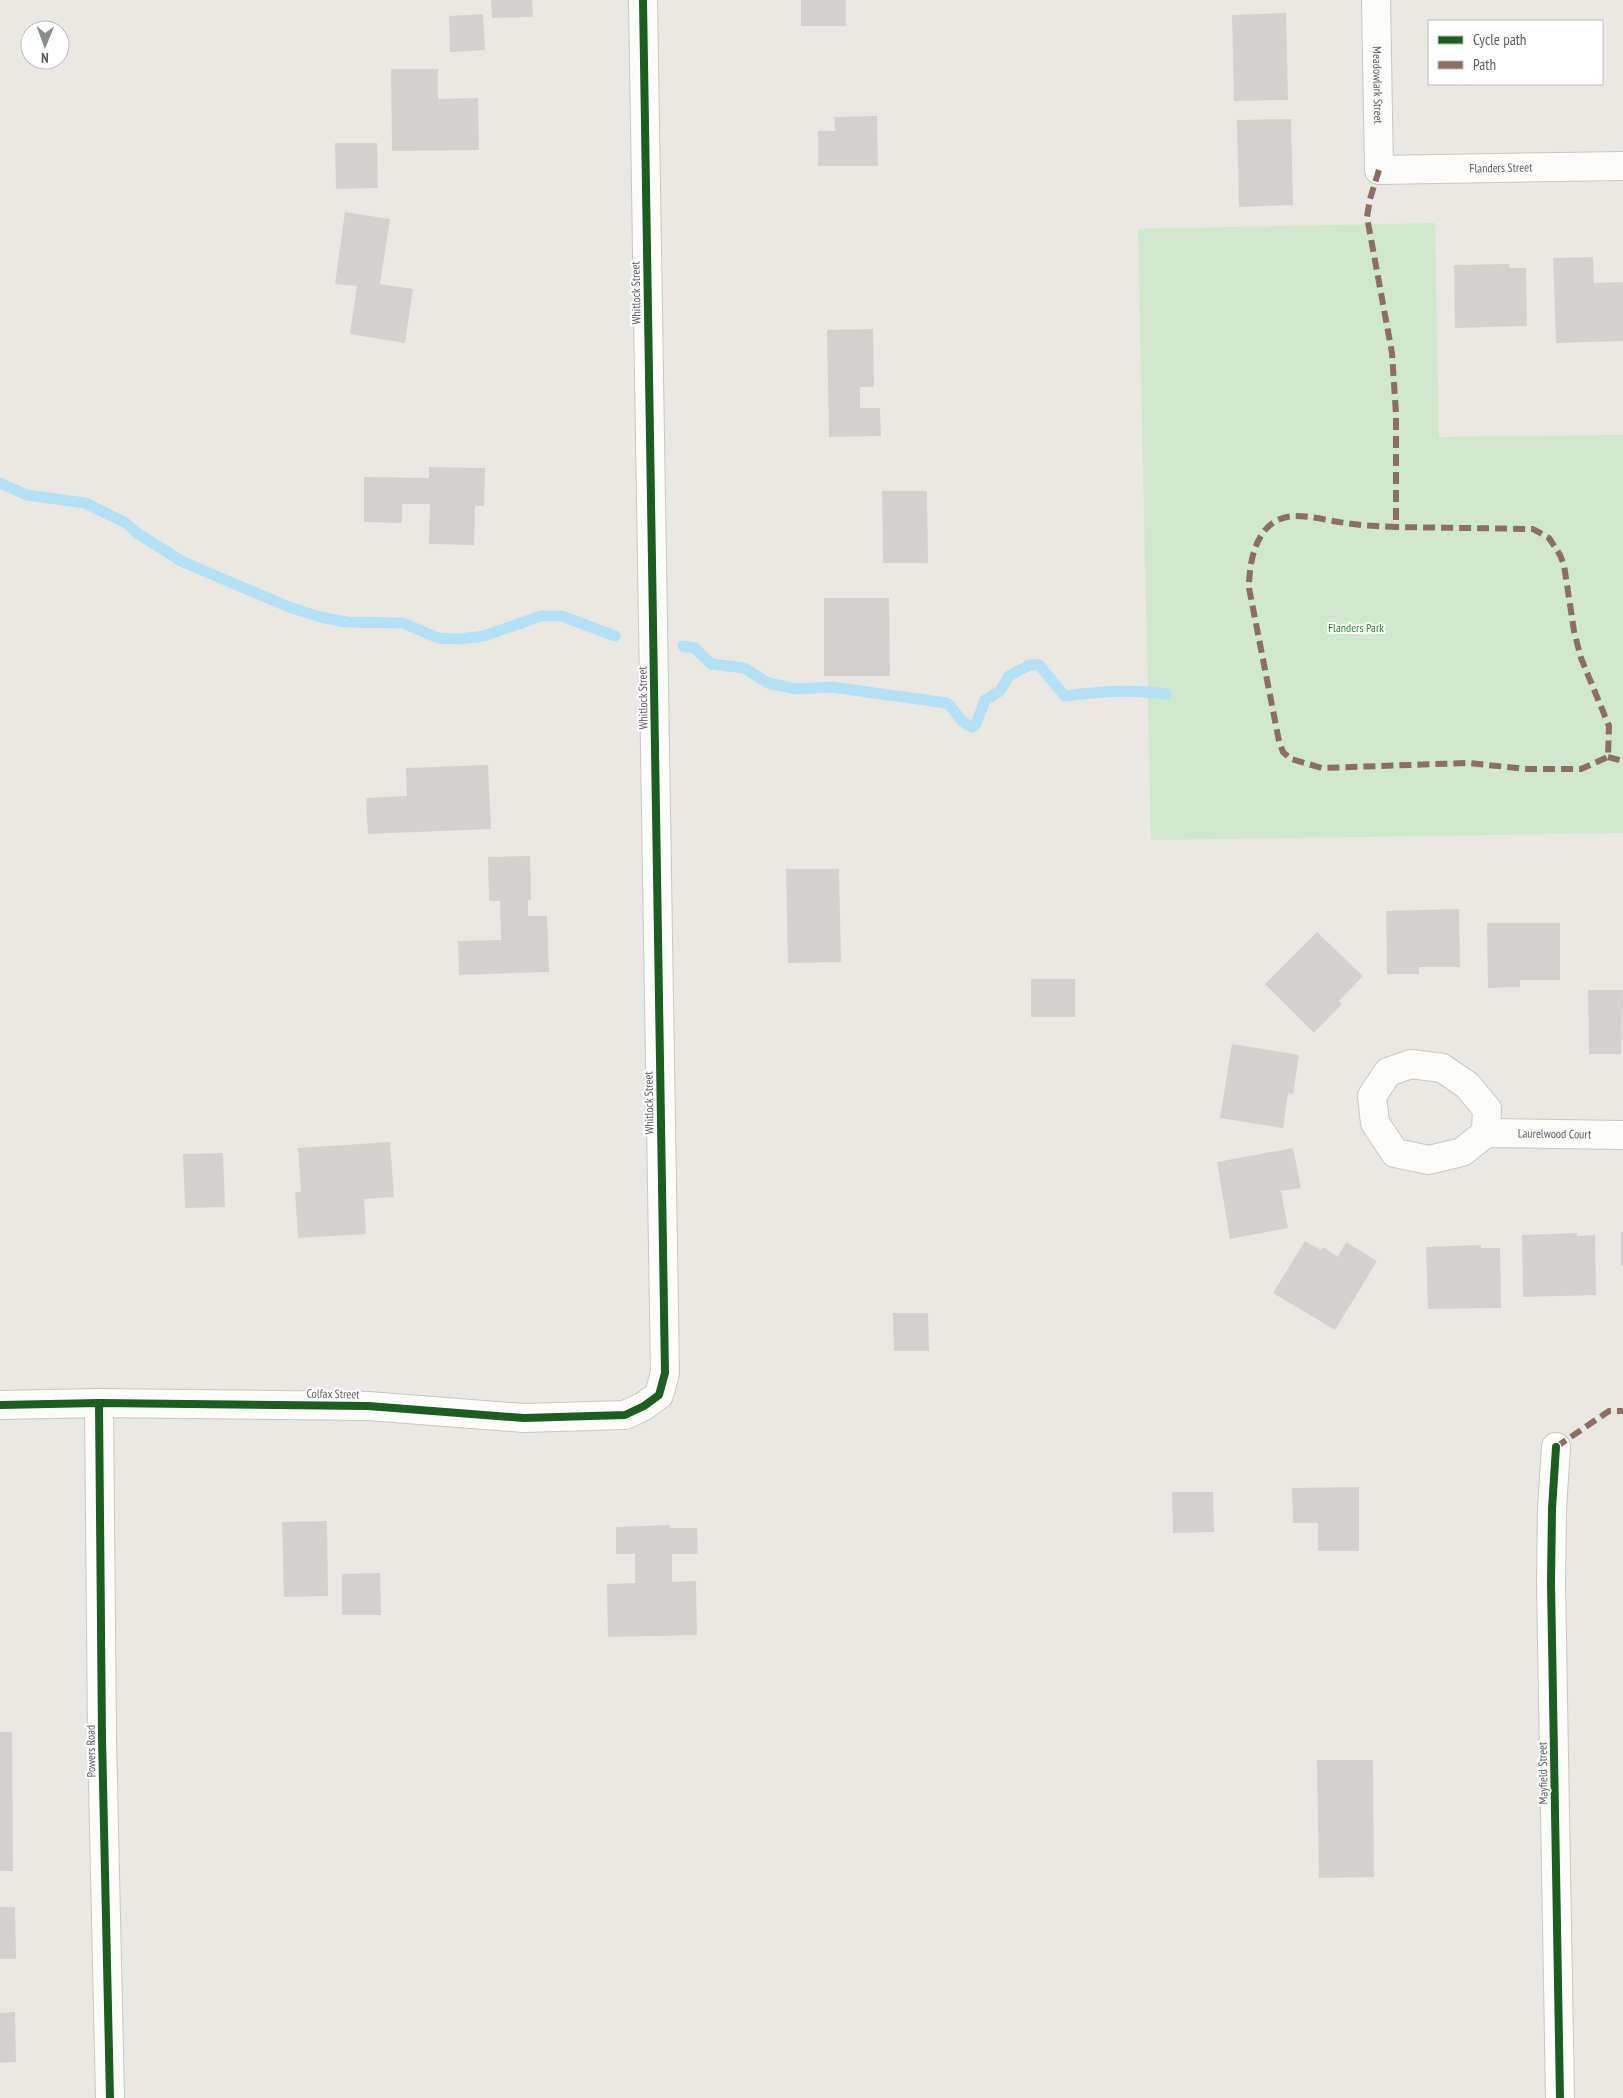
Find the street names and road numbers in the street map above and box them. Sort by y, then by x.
street label: Meadowlark Street [1370,46,1386,125]
street label: Flanders Street [1469,159,1533,176]
street label: Whitlock Street [627,261,644,325]
street label: Whitlock Street [634,666,651,730]
street label: Whitlock Street [640,1071,657,1135]
street label: Laurelwood Court [1518,1125,1592,1142]
street label: Colfax Street [306,1386,360,1401]
street label: Powers Road [83,1725,98,1777]
street label: Mayfield Street [1534,1741,1551,1804]

